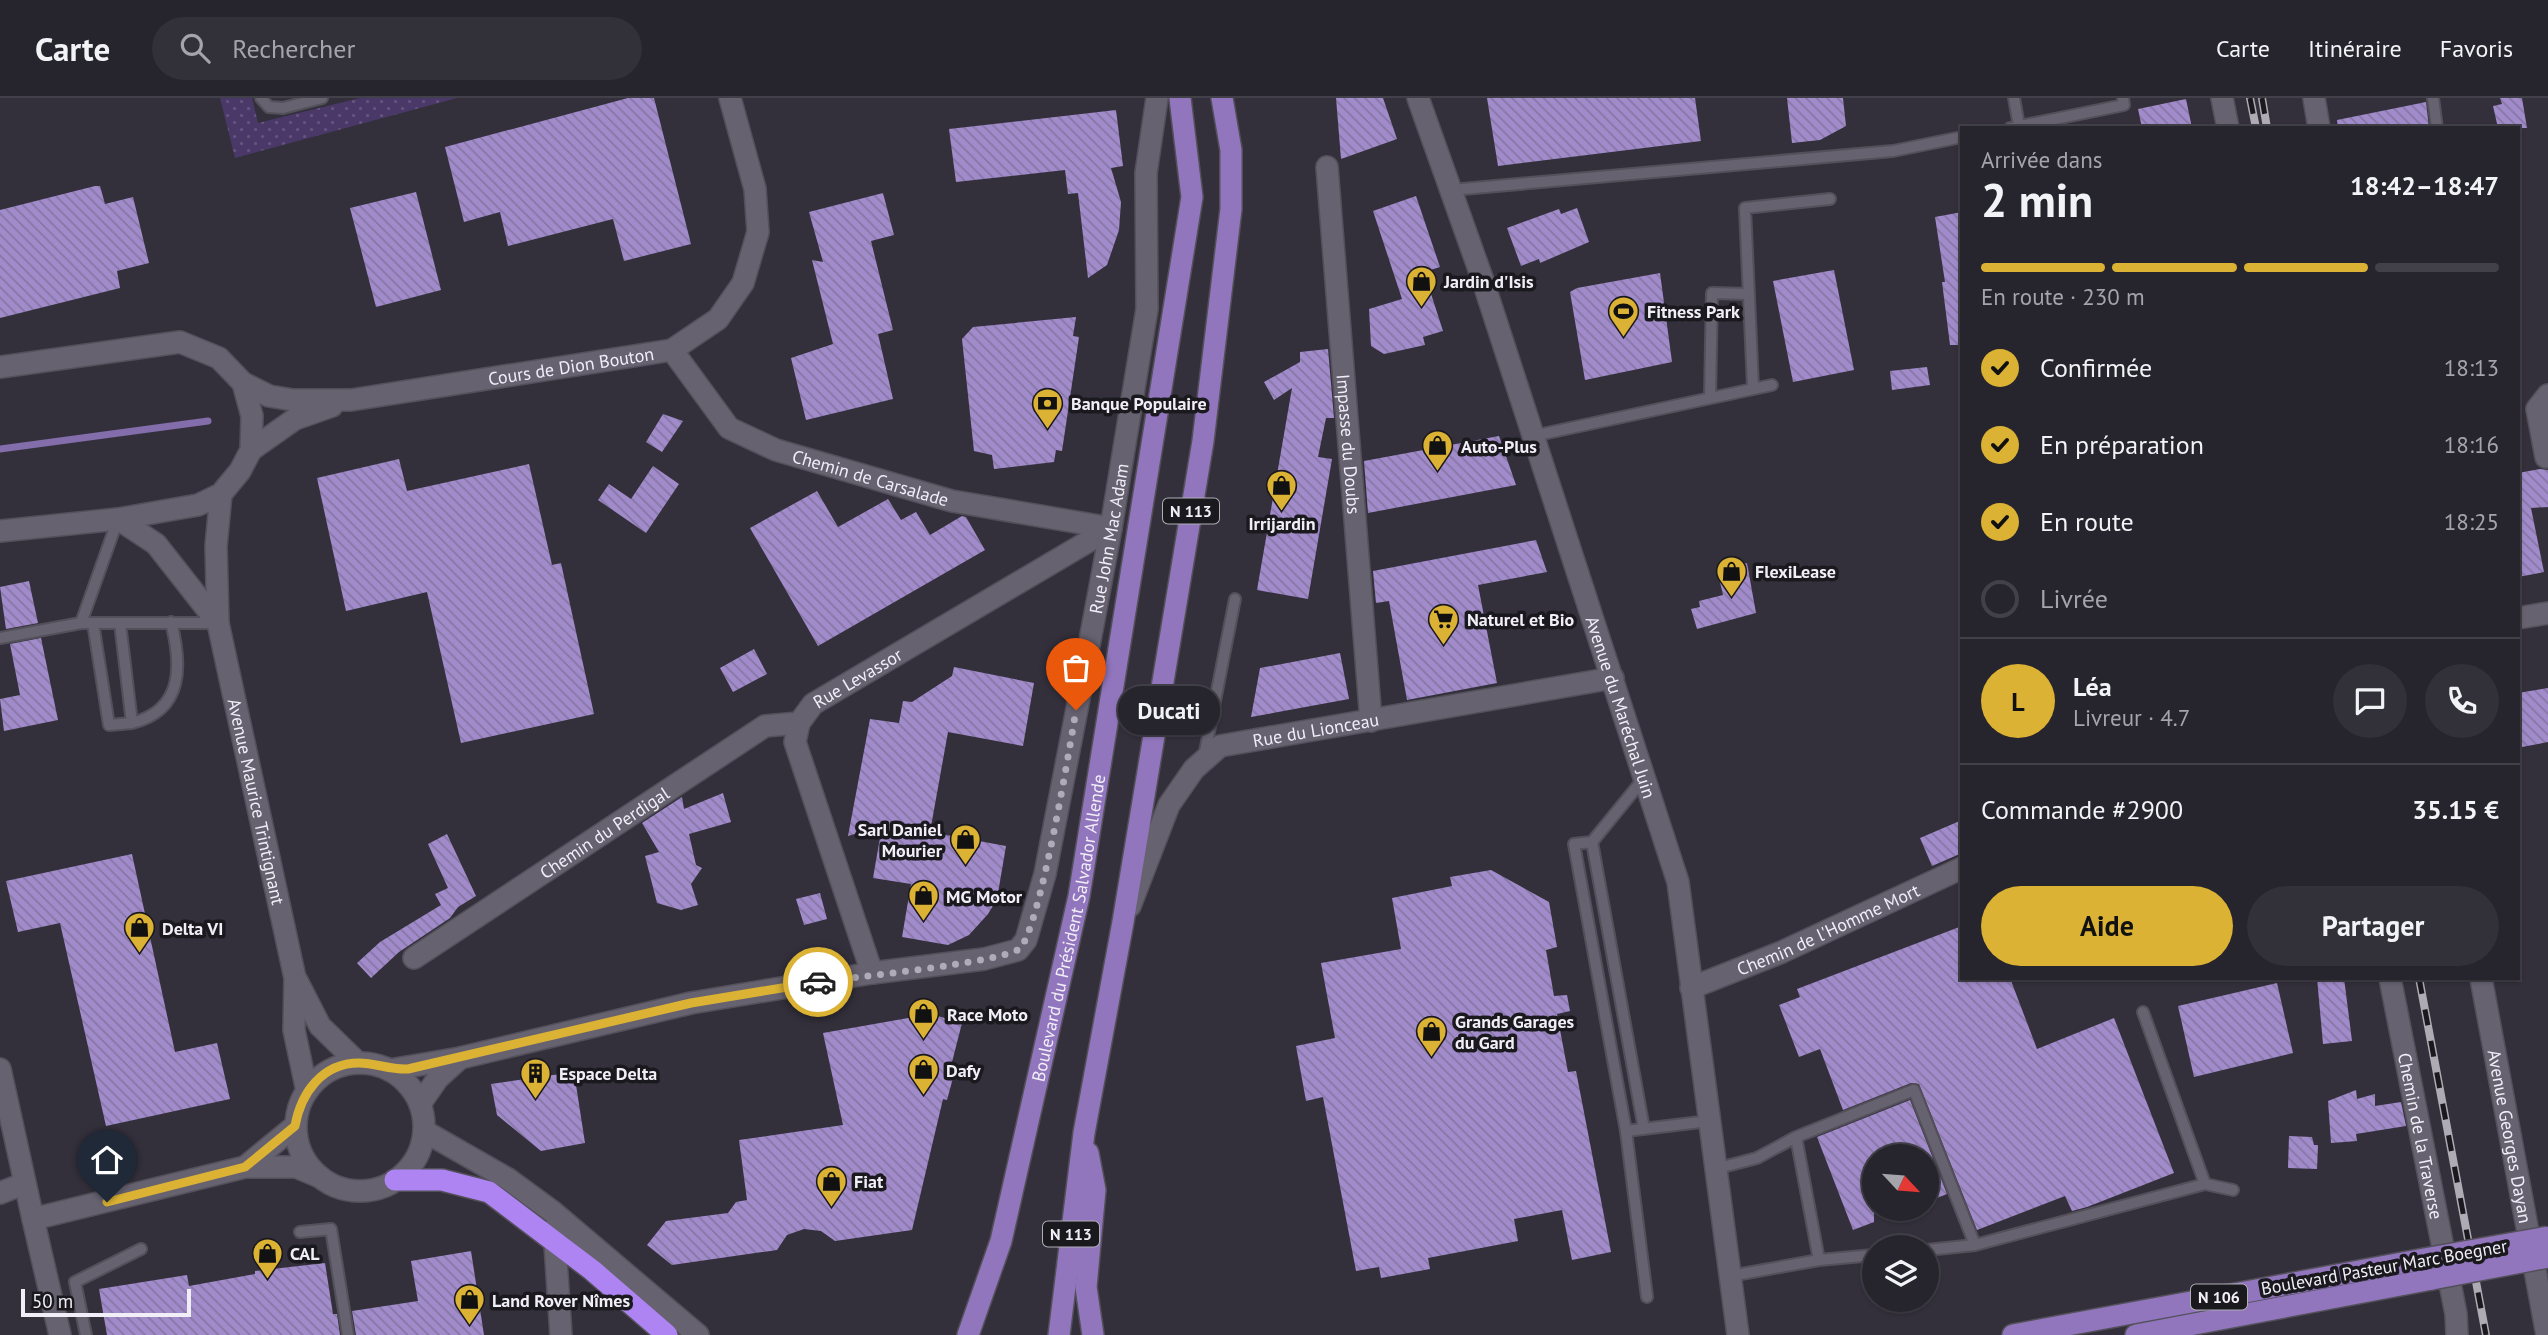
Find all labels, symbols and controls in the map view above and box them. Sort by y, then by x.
search box [152,17,642,80]
text: Carte [35,27,110,70]
icon: search [176,29,214,67]
text: Rechercher [232,32,355,65]
text: Carte [2216,33,2270,64]
text: Itinéraire [2308,33,2402,64]
text: Favoris [2440,33,2513,64]
text: Arrivée dans [1981,145,2102,174]
text: 18:42–18:47 [2350,169,2499,202]
text: 2 min [1981,170,2093,230]
shop icon: Jardin d'Isis [1404,264,1438,308]
place label: Jardin d'Isis [1443,270,1534,293]
text: En route · 230 m [1981,282,2145,311]
sports icon: Fitness Park [1607,294,1641,338]
place label: Fitness Park [1647,300,1740,323]
street label: Cours de Dion Bouton [486,341,655,390]
icon: check [1981,349,2019,387]
text: Confirmée [2040,351,2152,384]
text: 18:13 [2444,353,2499,382]
street label: Impasse du Doubs [1332,373,1366,515]
bank icon: Banque Populaire [1031,386,1065,430]
place label: Banque Populaire [1071,392,1207,415]
icon: check [1981,426,2019,464]
text: En préparation [2040,428,2204,461]
shop icon: Auto-Plus [1421,429,1455,473]
text: 18:16 [2444,430,2499,459]
place label: Auto-Plus [1461,435,1537,458]
street label: Chemin de Carsalade [790,444,951,511]
street label: Rue John Mac Adam [1084,461,1133,616]
shop icon: Irrijardin [1265,468,1299,512]
road number: N 113 [1163,498,1219,524]
icon: check [1981,503,2019,541]
text: En route [2040,505,2134,538]
text: 18:25 [2444,507,2499,536]
place label: Irrijardin [1248,512,1316,535]
shop icon: FlexiLease [1715,554,1749,598]
place label: FlexiLease [1755,560,1836,583]
text: Livrée [2040,582,2108,615]
supermarket icon: Naturel et Bio [1427,602,1461,646]
place label: Naturel et Bio [1467,608,1574,631]
street label: Avenue du Maréchal Juin [1581,613,1661,801]
pin [1046,638,1106,710]
street label: Rue Levassor [809,643,906,713]
icon: bag [1057,649,1095,687]
button: chat [2333,664,2407,738]
button: phone [2425,664,2499,738]
text: Léa [2073,670,2112,703]
text: L [2011,685,2025,718]
callout: Ducati [1118,686,1220,734]
street label: Avenue Maurice Trintignant [223,696,290,907]
text: Ducati [1138,696,1200,725]
text: Livreur · 4.7 [2073,703,2190,732]
street label: Rue du Lionceau [1251,707,1381,752]
street label: Boulevard du Président Salvador Allende [1026,773,1110,1084]
street label: Chemin du Perdigal [535,781,674,883]
text: Commande #2900 [1981,793,2183,826]
text: 35.15 € [2412,793,2499,826]
place label: Sarl Daniel Mourier [858,818,943,862]
shop icon: Sarl Daniel Mourier [948,822,982,866]
street label: Chemin de l'Homme Mort [1733,878,1923,980]
shop icon: MG Motor [906,879,940,923]
place label: MG Motor [946,885,1023,908]
button: Aide [1981,886,2233,966]
button: Partager [2247,886,2499,966]
shop icon: Delta VI [122,911,156,955]
place label: Delta VI [162,917,223,940]
courier [783,947,853,1017]
icon: car [799,963,837,1001]
shop icon: Race Moto [907,997,941,1041]
place label: Race Moto [947,1003,1028,1026]
place label: Grands Garages du Gard [1455,1010,1575,1054]
shop icon: Grands Garages du Gard [1415,1014,1449,1058]
street label: Avenue Georges Dayan [2483,1048,2538,1225]
street label: Chemin de la Traverse [2393,1051,2449,1221]
shop icon: Dafy [906,1053,940,1097]
building icon: Espace Delta [519,1056,553,1100]
place label: Dafy [946,1059,981,1082]
place label: Espace Delta [559,1062,657,1085]
pin [77,1130,137,1202]
icon: home [88,1141,126,1179]
north arrow [1862,1144,1939,1222]
map controls [1862,1144,1939,1312]
shop icon: Fiat [814,1164,848,1208]
place label: Fiat [854,1170,884,1193]
road number: N 113 [1043,1222,1099,1246]
street label: Boulevard Pasteur Marc Boegner [2259,1234,2509,1300]
button: layers [1862,1235,1939,1312]
shop icon: CAL [250,1236,284,1280]
place label: CAL [290,1242,320,1265]
shop icon: Land Rover Nîmes [452,1283,486,1327]
road number: N 106 [2191,1284,2247,1310]
scale bar [21,1286,191,1318]
text: 50 m [32,1289,73,1313]
place label: Land Rover Nîmes [492,1289,630,1312]

